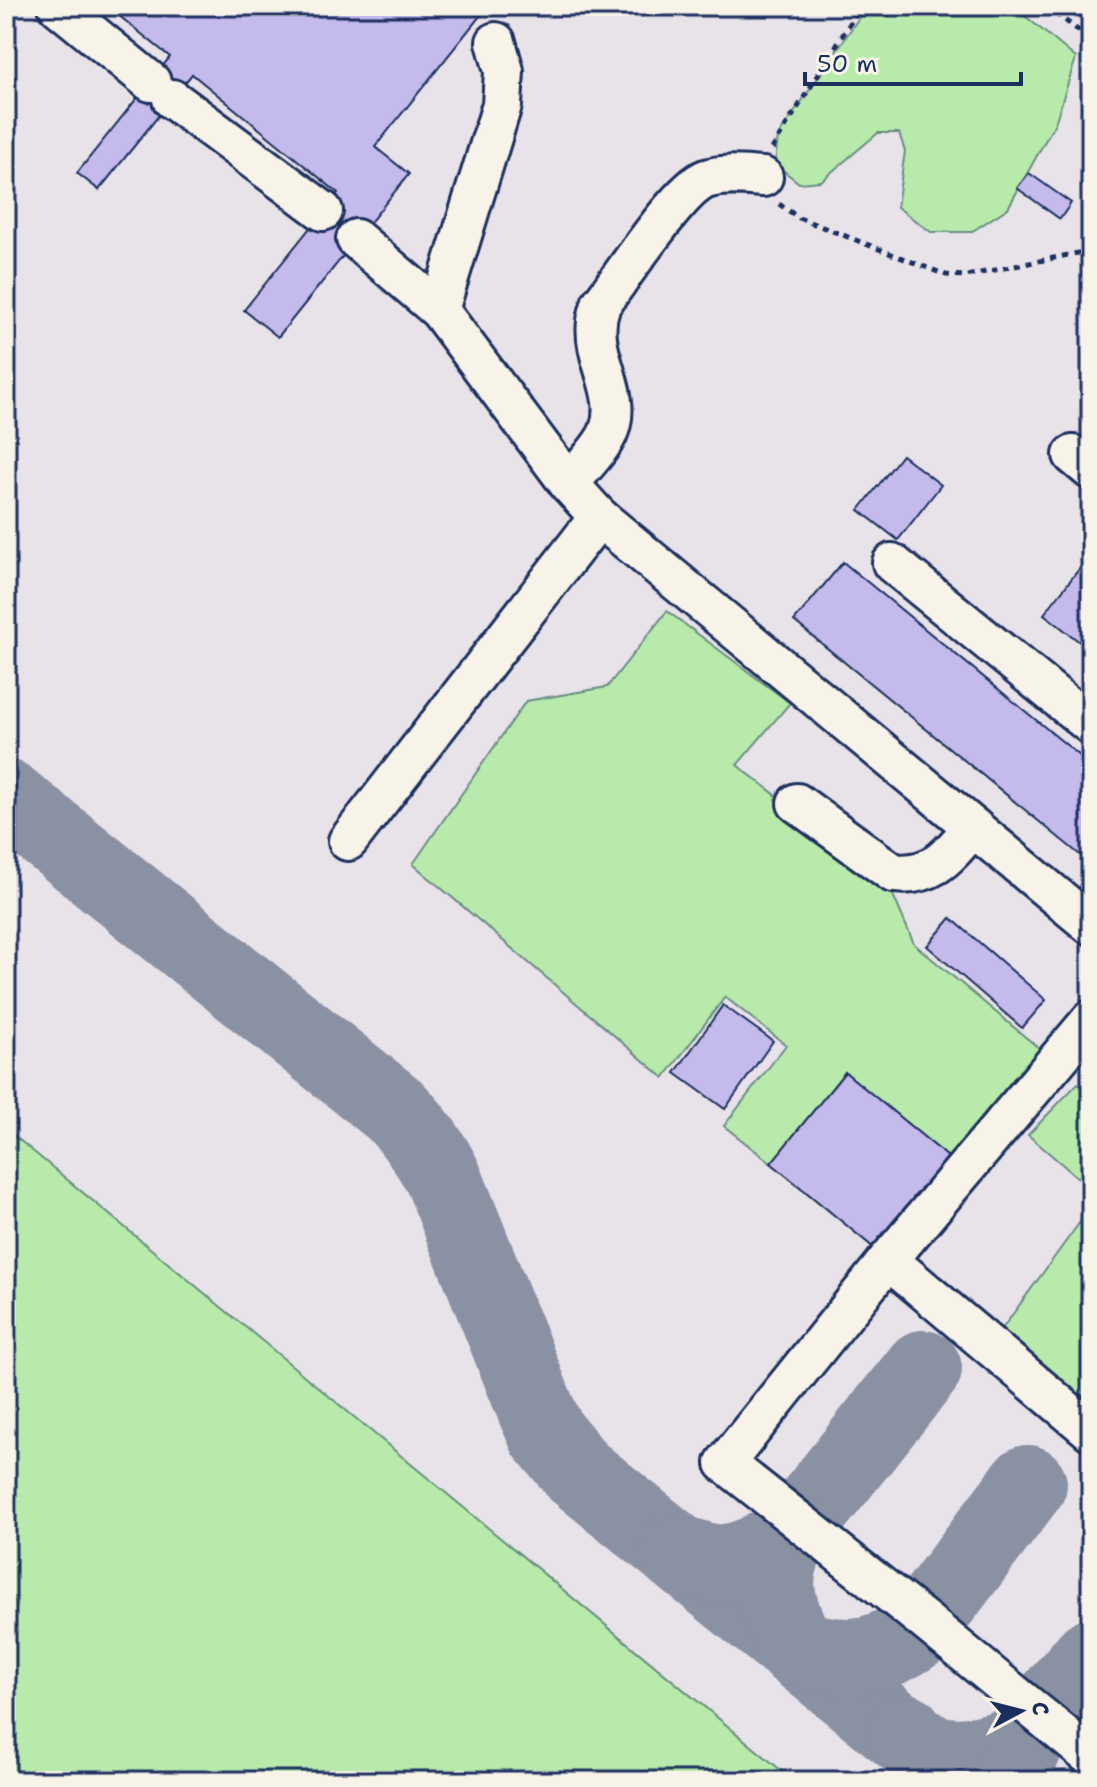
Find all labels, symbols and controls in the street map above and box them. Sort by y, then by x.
scale bar [805,36,1021,86]
text: 50 m [817,48,877,80]
north arrow [981,1671,1061,1751]
text: С [1025,1700,1056,1717]

